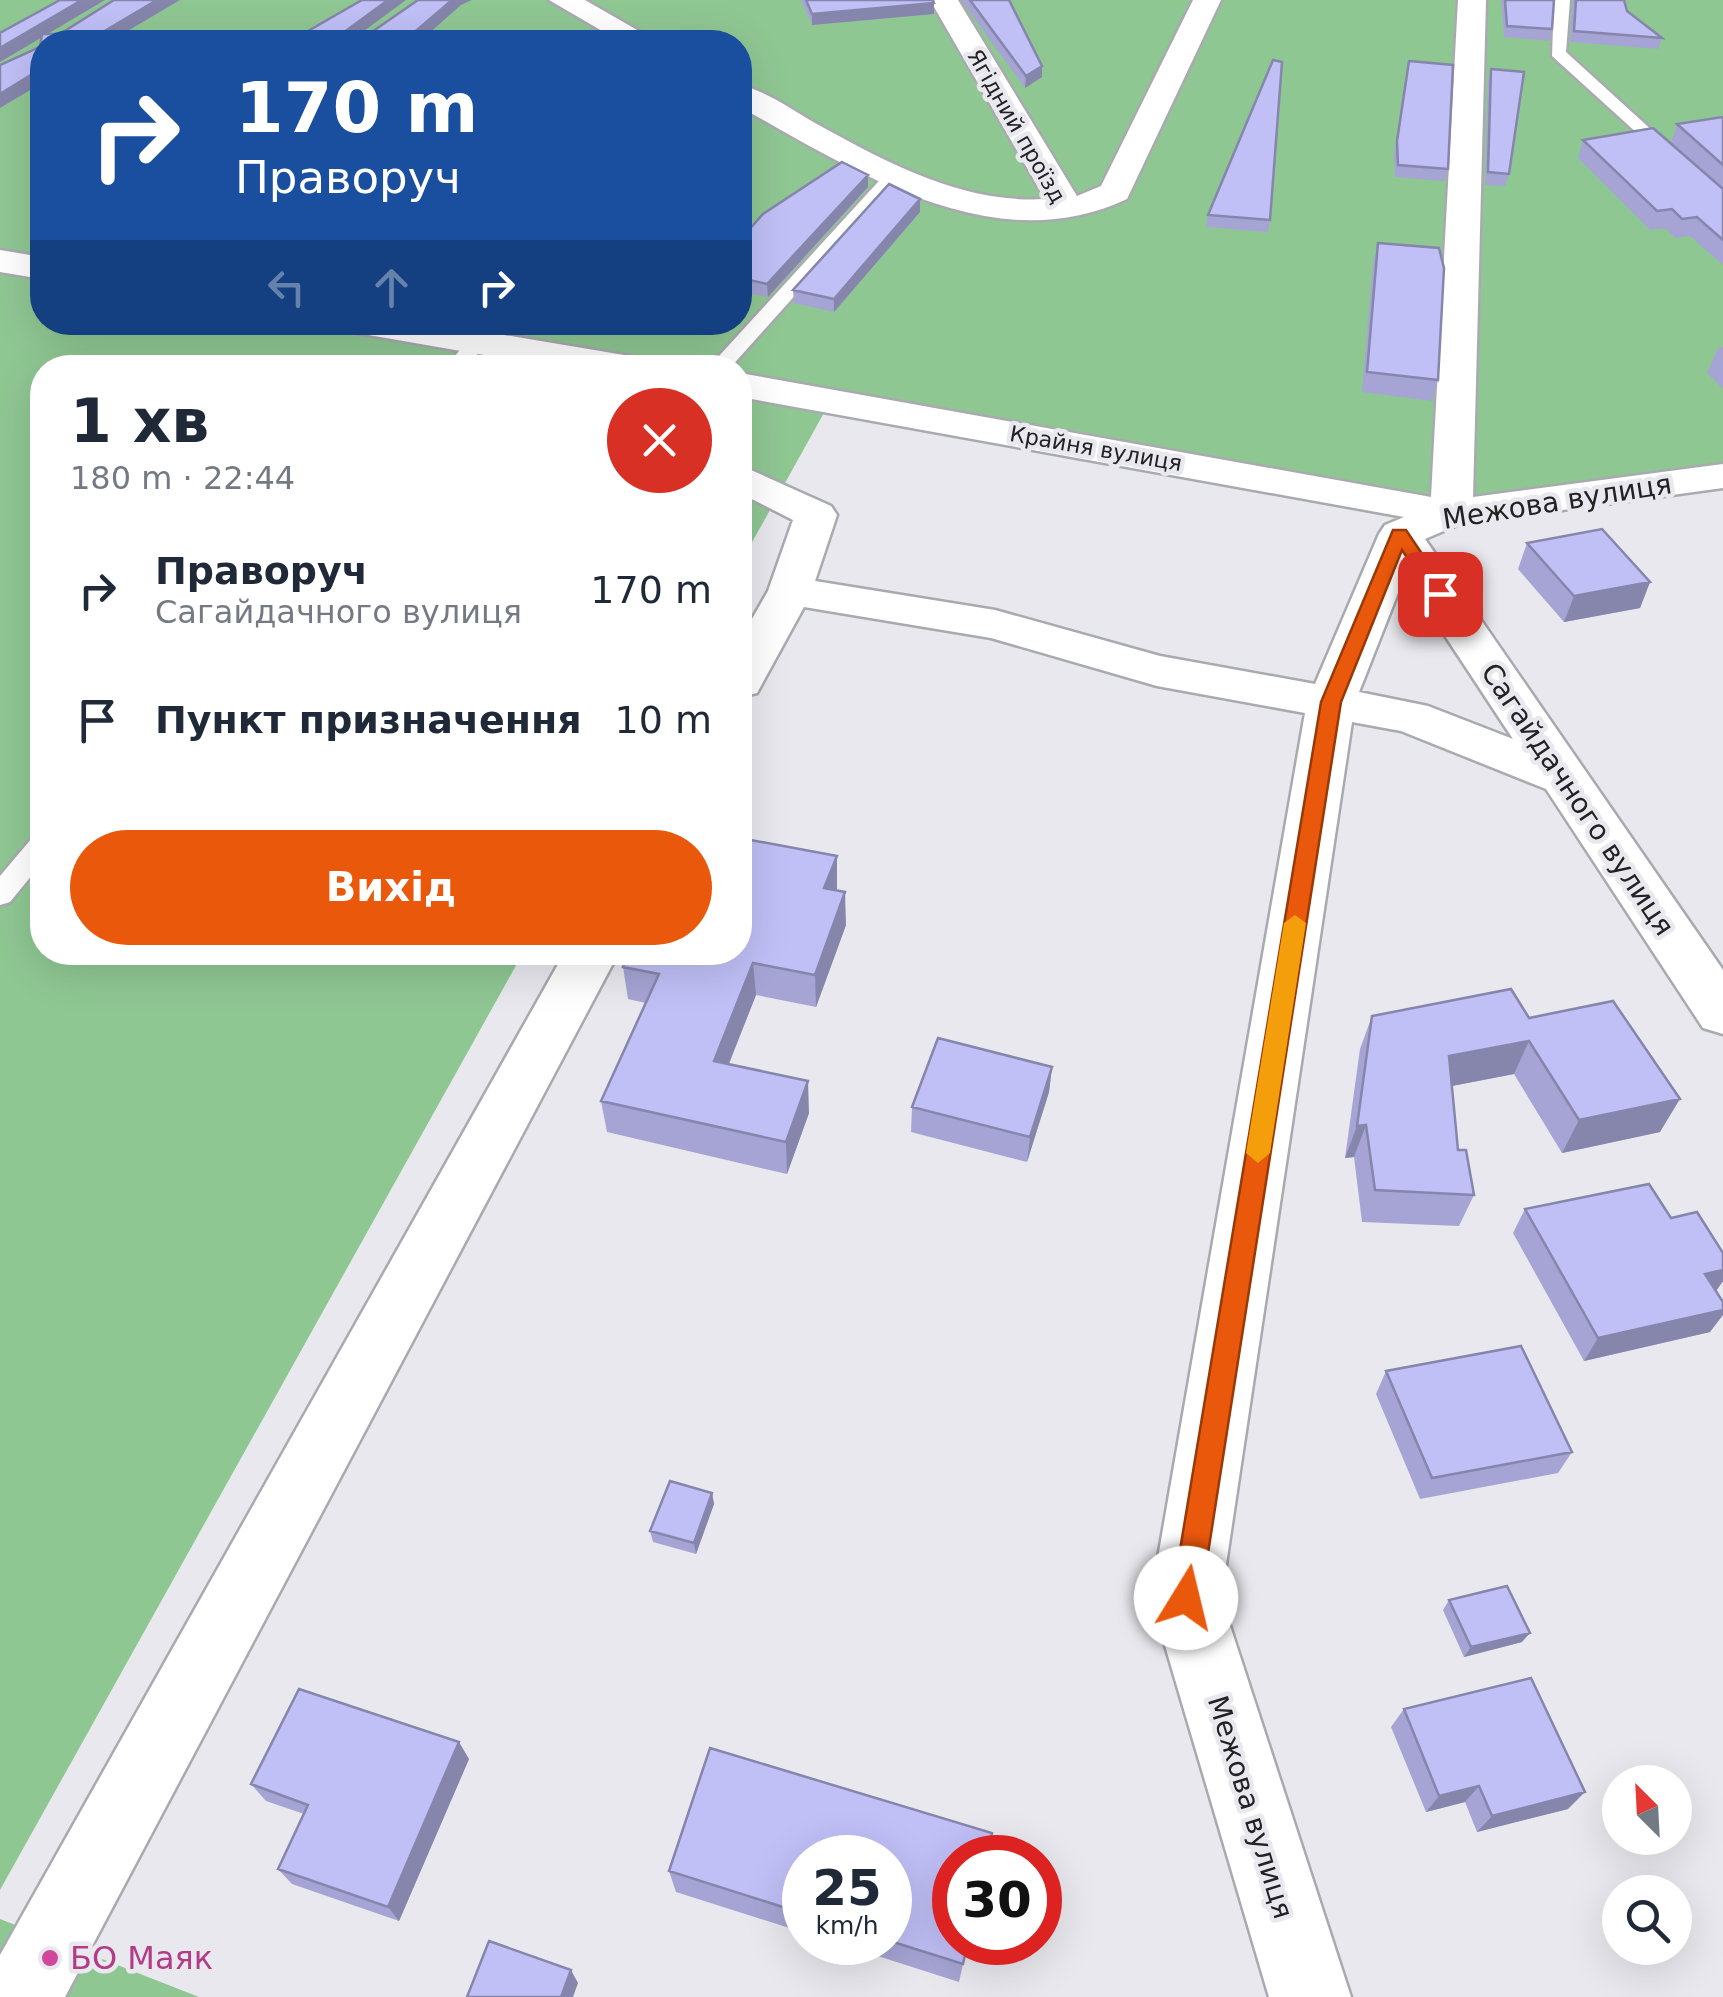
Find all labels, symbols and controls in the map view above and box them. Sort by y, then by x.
street label: Ягідний проїзд [962,45,1071,207]
text: 170 m [235,67,478,149]
icon: right [70,70,200,200]
text: Праворуч [235,151,461,204]
icon: left [259,260,314,315]
icon: ahead [364,260,419,315]
icon: right [469,260,524,315]
text: 1 хв [70,386,209,456]
button: close [607,388,712,493]
street label: Крайня вулиця [1008,421,1184,476]
text: 180 m · 22:44 [70,459,295,497]
street label: Межова вулиця [1440,467,1674,536]
text: Праворуч [155,549,368,593]
pin [1398,552,1483,637]
icon: right [70,563,125,618]
icon: arrive [1413,567,1468,622]
text: 170 m [590,568,712,612]
text: Сагайдачного вулиця [155,593,522,631]
street label: Сагайдачного вулиця [1474,657,1681,942]
icon: arrive [70,693,125,748]
text: Пункт призначення [155,698,582,742]
text: 10 m [615,698,712,742]
button: Вихід [70,830,712,945]
position arrow [1134,1546,1238,1650]
street label: Межова вулиця [1201,1692,1300,1923]
north arrow [1602,1765,1692,1855]
map controls [1602,1765,1692,1965]
speed limit sign: 30 [932,1835,1062,1965]
text: 25 [812,1859,882,1917]
button: search [1602,1875,1692,1965]
text: km/h [815,1911,879,1940]
place label: БО Маяк [70,1939,213,1977]
marker: БО Маяк [39,1947,61,1969]

